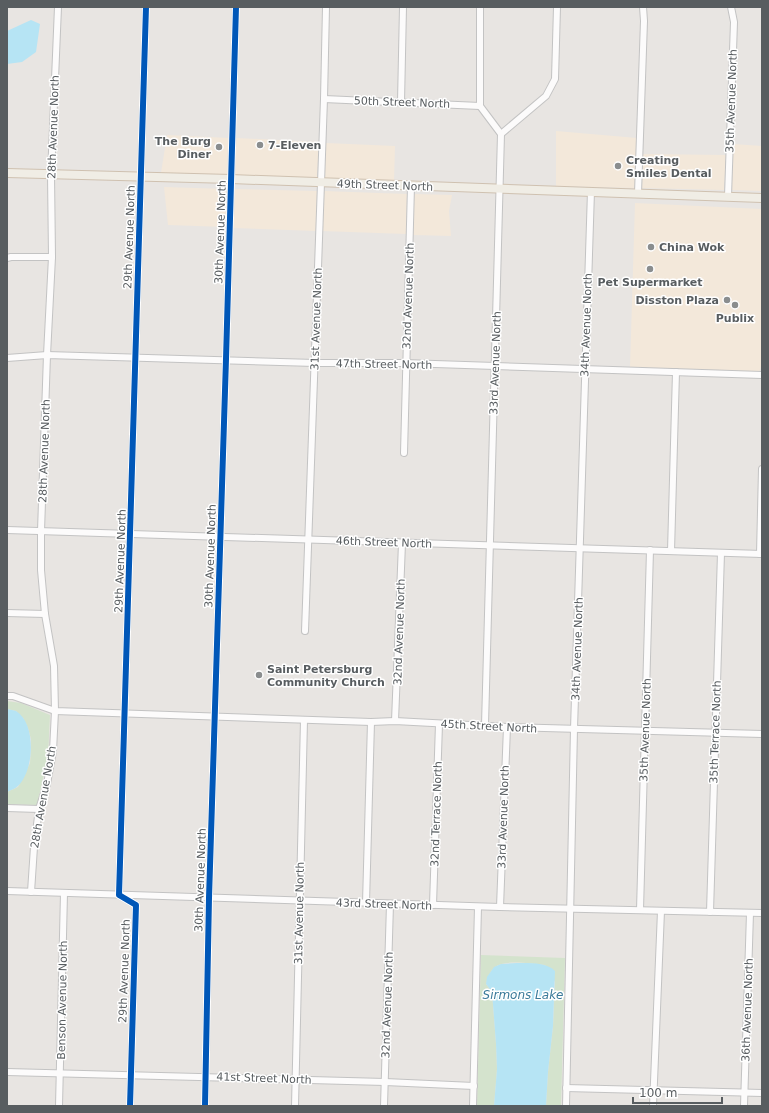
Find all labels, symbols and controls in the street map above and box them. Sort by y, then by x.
street label: 35th Avenue North [723,49,740,153]
street label: 28th Avenue North [45,75,62,179]
street label: 50th Street North [354,94,450,111]
place label: The Burg Diner [155,135,212,161]
place label: 7-Eleven [268,139,321,152]
marker: 7-Eleven [255,140,265,150]
marker: The Burg Diner [214,142,224,152]
place label: Creating Smiles Dental [626,154,712,180]
marker: Creating Smiles Dental [613,161,623,171]
street label: 49th Street North [337,177,433,194]
street label: 30th Avenue North [212,180,229,284]
street label: 29th Avenue North [121,185,138,289]
place label: China Wok [659,241,725,254]
marker: China Wok [646,242,656,252]
street label: 32nd Avenue North [400,243,417,350]
marker: Pet Supermarket [645,264,655,274]
street label: 31st Avenue North [308,267,325,371]
street label: 34th Avenue North [578,273,595,377]
place label: Pet Supermarket [597,276,703,289]
place label: Disston Plaza [635,294,719,307]
marker: Disston Plaza [722,295,732,305]
marker: Publix [730,300,740,310]
street label: 33rd Avenue North [487,311,504,415]
place label: Publix [716,312,754,325]
street label: 47th Street North [336,357,432,372]
street label: 28th Avenue North [36,399,53,503]
street label: 30th Avenue North [202,504,219,608]
street label: 29th Avenue North [112,509,129,613]
street label: 46th Street North [336,534,432,551]
street label: 32nd Avenue North [391,579,408,686]
street label: 34th Avenue North [569,597,586,701]
place label: Saint Petersburg Community Church [267,663,385,689]
marker: Saint Petersburg Community Church [254,670,264,680]
street label: 35th Avenue North [637,678,654,782]
street label: 35th Terrace North [707,680,724,784]
street label: 45th Street North [440,717,538,736]
street label: 28th Avenue North [28,745,59,849]
street label: 32nd Terrace North [428,761,445,867]
street label: 33rd Avenue North [495,765,512,869]
street label: 30th Avenue North [192,828,209,932]
street label: 31st Avenue North [292,862,307,964]
street label: 43rd Street North [336,896,432,913]
street label: 29th Avenue North [116,919,133,1023]
street label: Benson Avenue North [55,940,70,1060]
street label: 32nd Avenue North [379,952,396,1059]
street label: 36th Avenue North [739,958,756,1062]
water label: Sirmons Lake [483,988,563,1002]
street label: 41st Street North [216,1070,312,1087]
scale bar [633,1079,722,1105]
text: 100 m [639,1086,677,1100]

